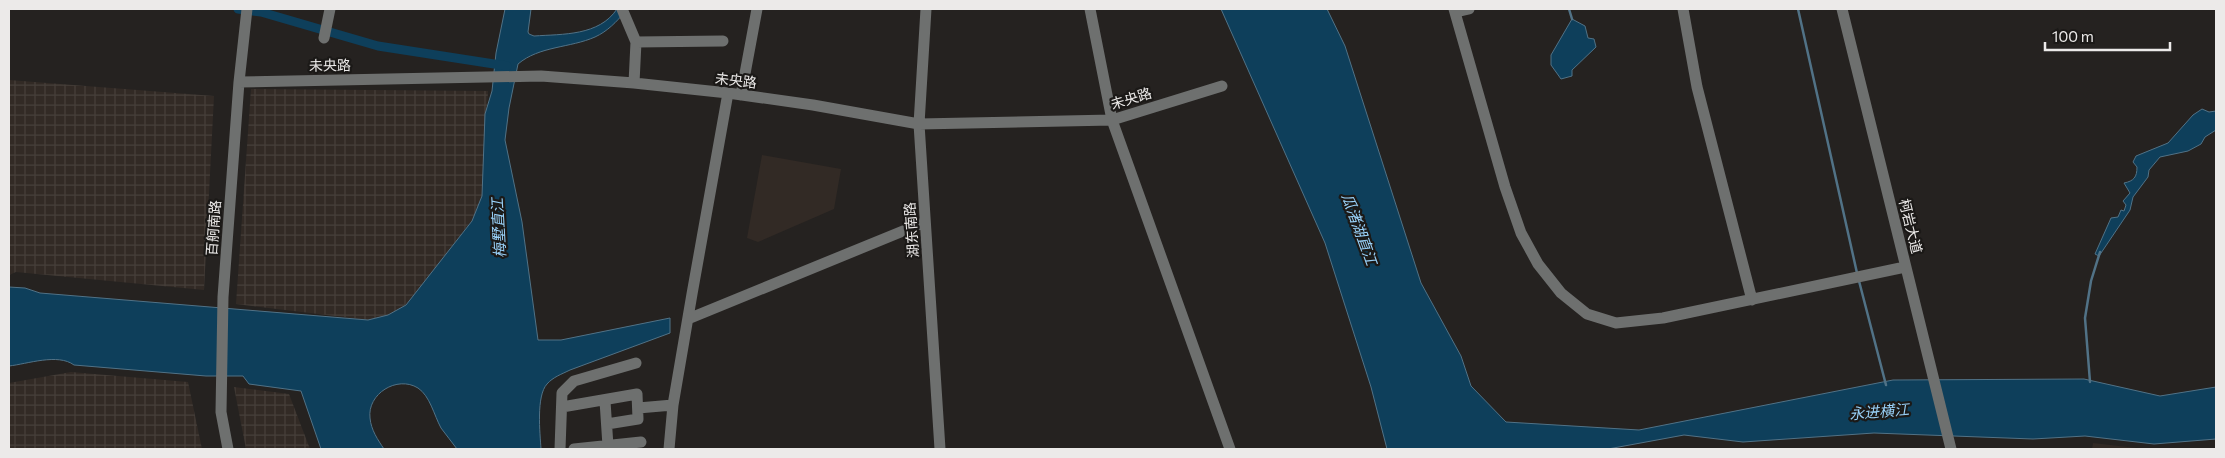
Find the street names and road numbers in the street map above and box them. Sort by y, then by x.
street label: 未央路 [309,56,351,74]
street label: 未央路 [714,69,758,91]
street label: 未央路 [1108,84,1154,112]
street label: 柯岩大道 [1896,197,1926,255]
street label: 百舸南路 [203,199,223,257]
street label: 湖东南路 [901,201,921,259]

